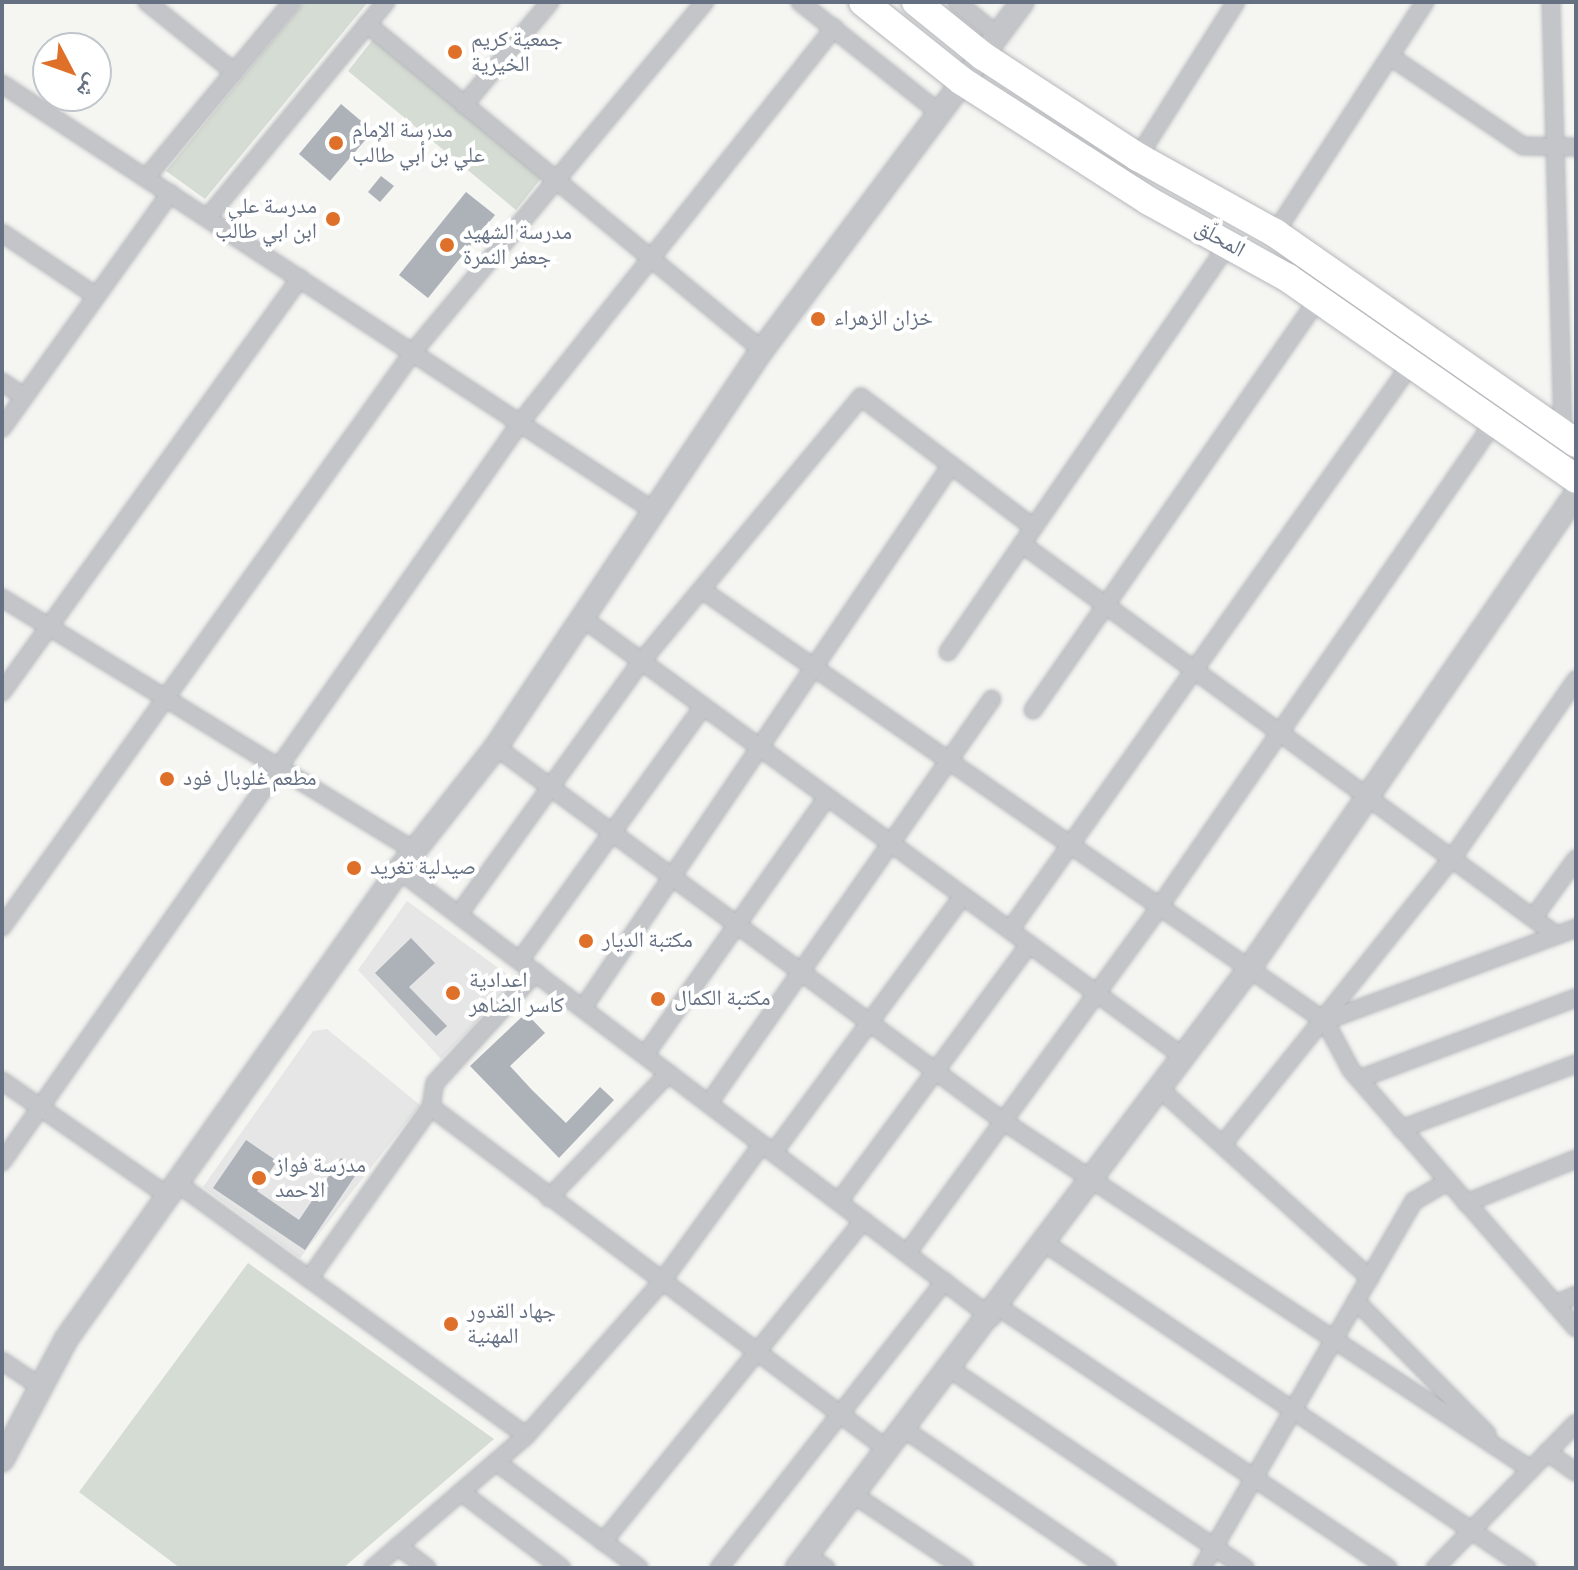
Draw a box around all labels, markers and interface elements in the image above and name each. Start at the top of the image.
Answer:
place label: جمعية كريم الخيرية [471,26,563,78]
north arrow [32,32,112,112]
marker: جمعية كريم الخيرية [446,43,464,61]
text: ش [69,67,108,106]
place label: مدرسة الإمام علي بن أبي طالب [352,117,485,168]
marker: مدرسة الإمام علي بن أبي طالب [327,134,345,152]
place label: مدرسة علي ابن ابي طالب [215,193,317,244]
marker: مدرسة علي ابن ابي طالب [324,210,342,228]
street label: المحلّق [1190,215,1250,263]
place label: مدرسة الشهيد جعفر النمرة [463,219,572,270]
marker: مدرسة الشهيد جعفر النمرة [438,236,456,254]
place label: خزان الزهراء [834,306,933,332]
marker: خزان الزهراء [809,310,827,328]
place label: مطعم غلوبال فود [183,766,317,792]
marker: مطعم غلوبال فود [158,770,176,788]
place label: صيدلية تغريد [370,855,476,881]
marker: صيدلية تغريد [345,859,363,877]
place label: مكتبة الديار [602,928,693,954]
marker: مكتبة الديار [577,932,595,950]
place label: اعدادية كاسر الضاهر [469,967,564,1018]
marker: اعدادية كاسر الضاهر [444,984,462,1002]
place label: مكتبة الكمال [674,986,771,1012]
marker: مكتبة الكمال [649,990,667,1008]
place label: مدرسة فواز الاحمد [275,1152,366,1204]
marker: مدرسة فواز الاحمد [250,1169,268,1187]
place label: جهاد القدور المهنية [467,1298,556,1350]
marker: جهاد القدور المهنية [442,1315,460,1333]

